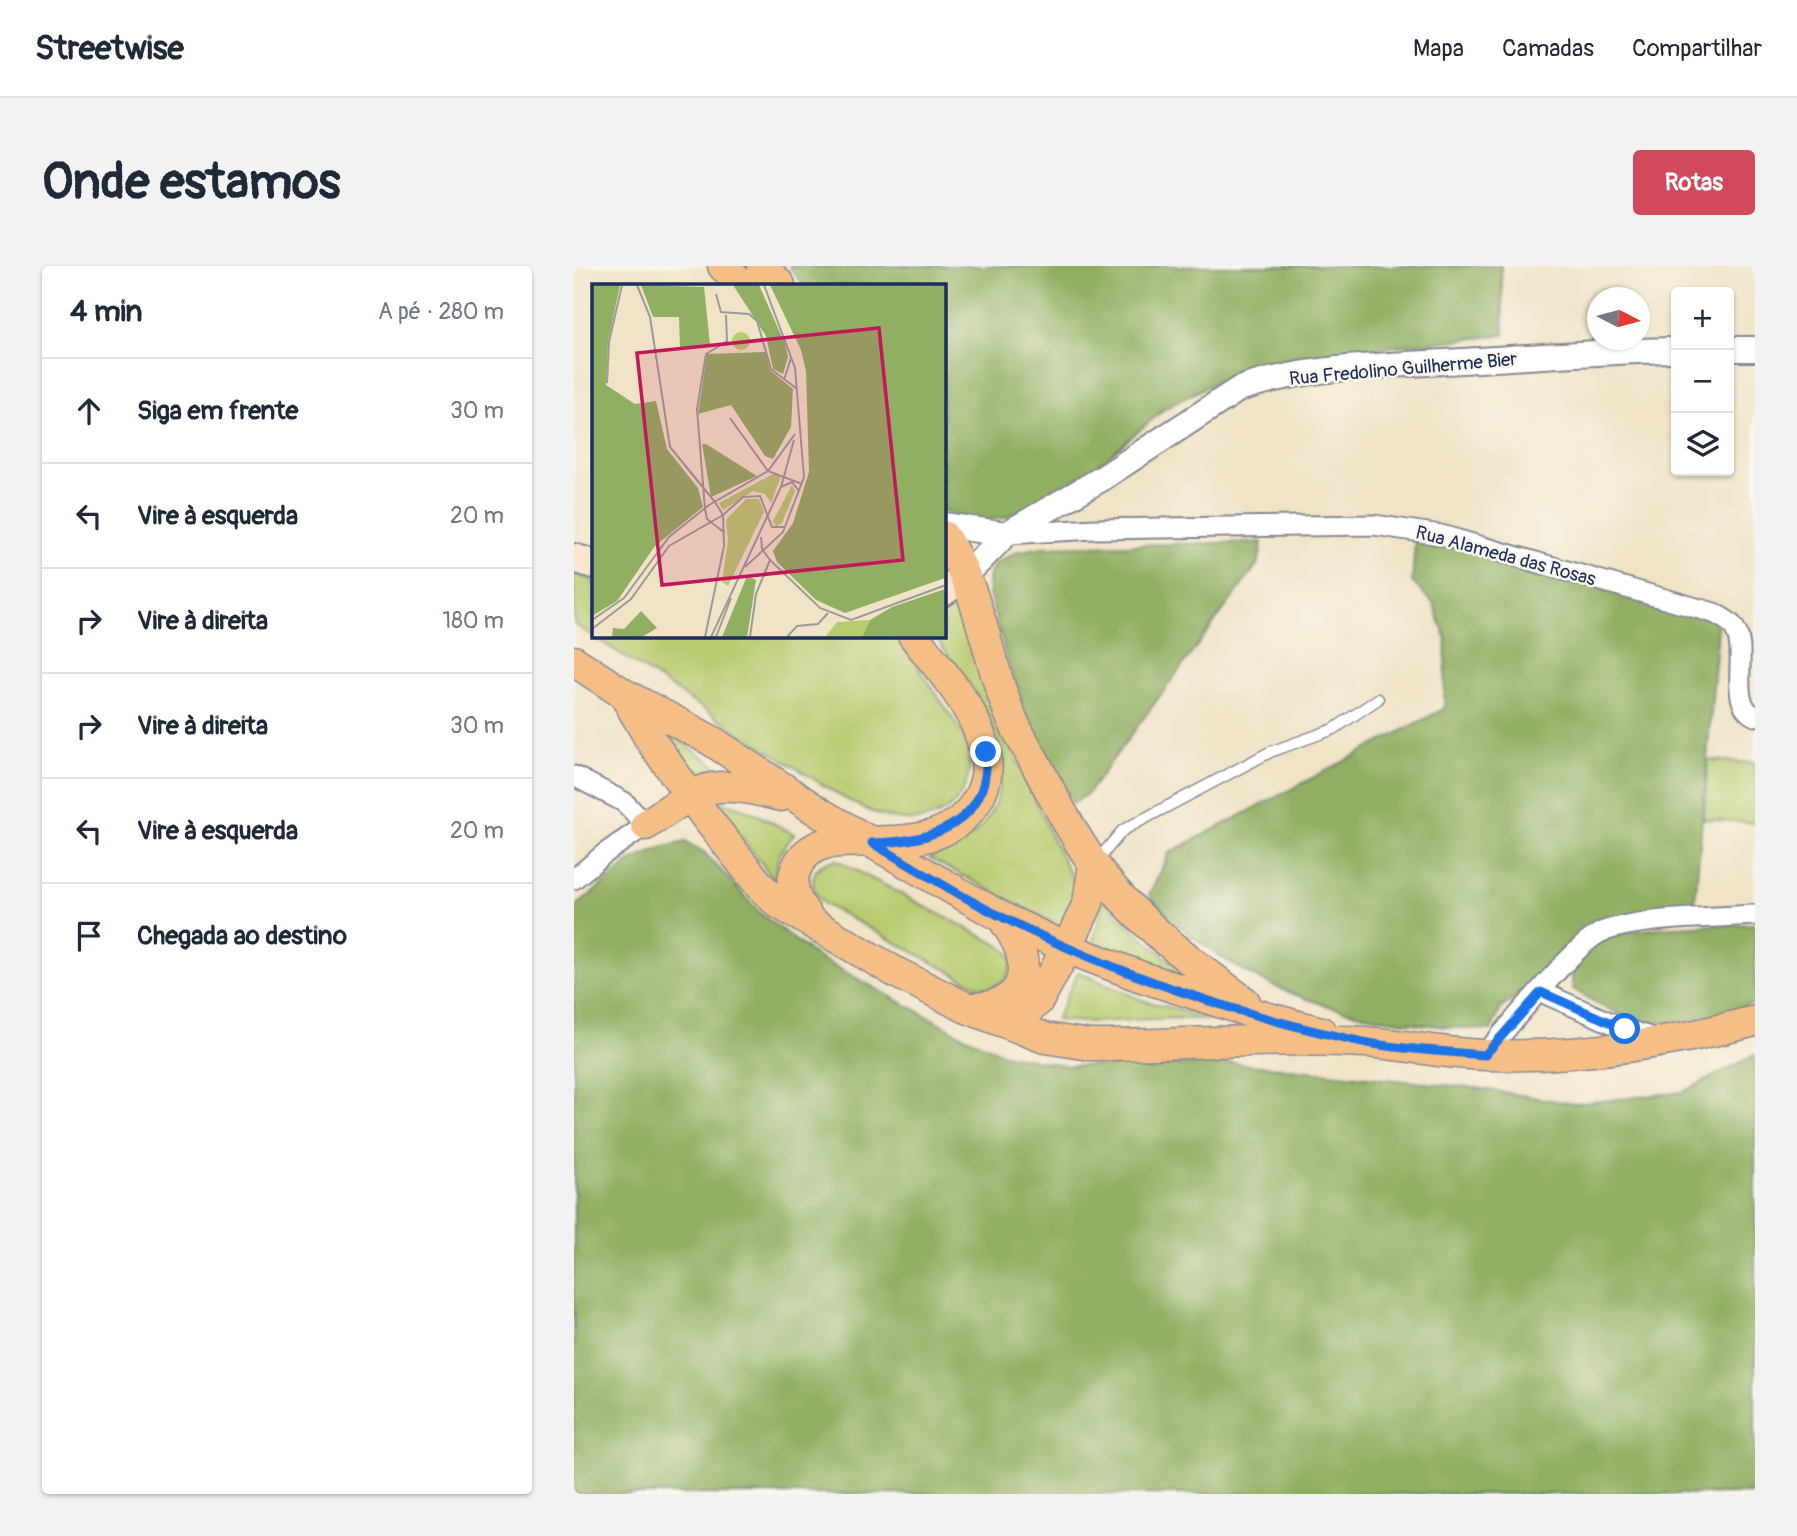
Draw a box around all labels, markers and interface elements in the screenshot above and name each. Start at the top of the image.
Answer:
text: Streetwise [35,28,184,69]
text: Mapa [1413,34,1464,63]
text: Camadas [1502,34,1594,63]
text: Compartilhar [1632,34,1762,63]
button: Rotas [1633,150,1755,215]
text: Onde estamos [42,152,340,213]
inset map [592,284,945,637]
north arrow [1587,287,1650,350]
map controls [1671,287,1734,476]
button: + [1671,287,1734,350]
text: 4 min [70,293,143,330]
text: A pé · 280 m [378,297,504,326]
street label: Rua Fredolino Guilherme Bier [1288,347,1518,391]
button: − [1671,350,1734,413]
icon: ahead [70,392,108,430]
text: Siga em frente [137,395,298,427]
text: 30 m [450,396,504,425]
button: layers [1671,413,1734,476]
icon: left [70,497,108,535]
text: Vire à esquerda [137,500,298,532]
text: 20 m [450,501,504,530]
street label: Rua Alameda das Rosas [1413,520,1599,592]
icon: right [70,602,108,640]
text: Vire à direita [137,605,268,637]
text: 180 m [442,606,504,635]
icon: right [70,707,108,745]
text: Vire à direita [137,710,268,742]
text: 30 m [450,711,504,740]
route end [970,736,1001,767]
icon: left [70,812,108,850]
text: Vire à esquerda [137,815,298,847]
text: 20 m [450,816,504,845]
icon: arrive [70,917,108,955]
text: Chegada ao destino [137,920,347,952]
route start [1609,1013,1640,1044]

